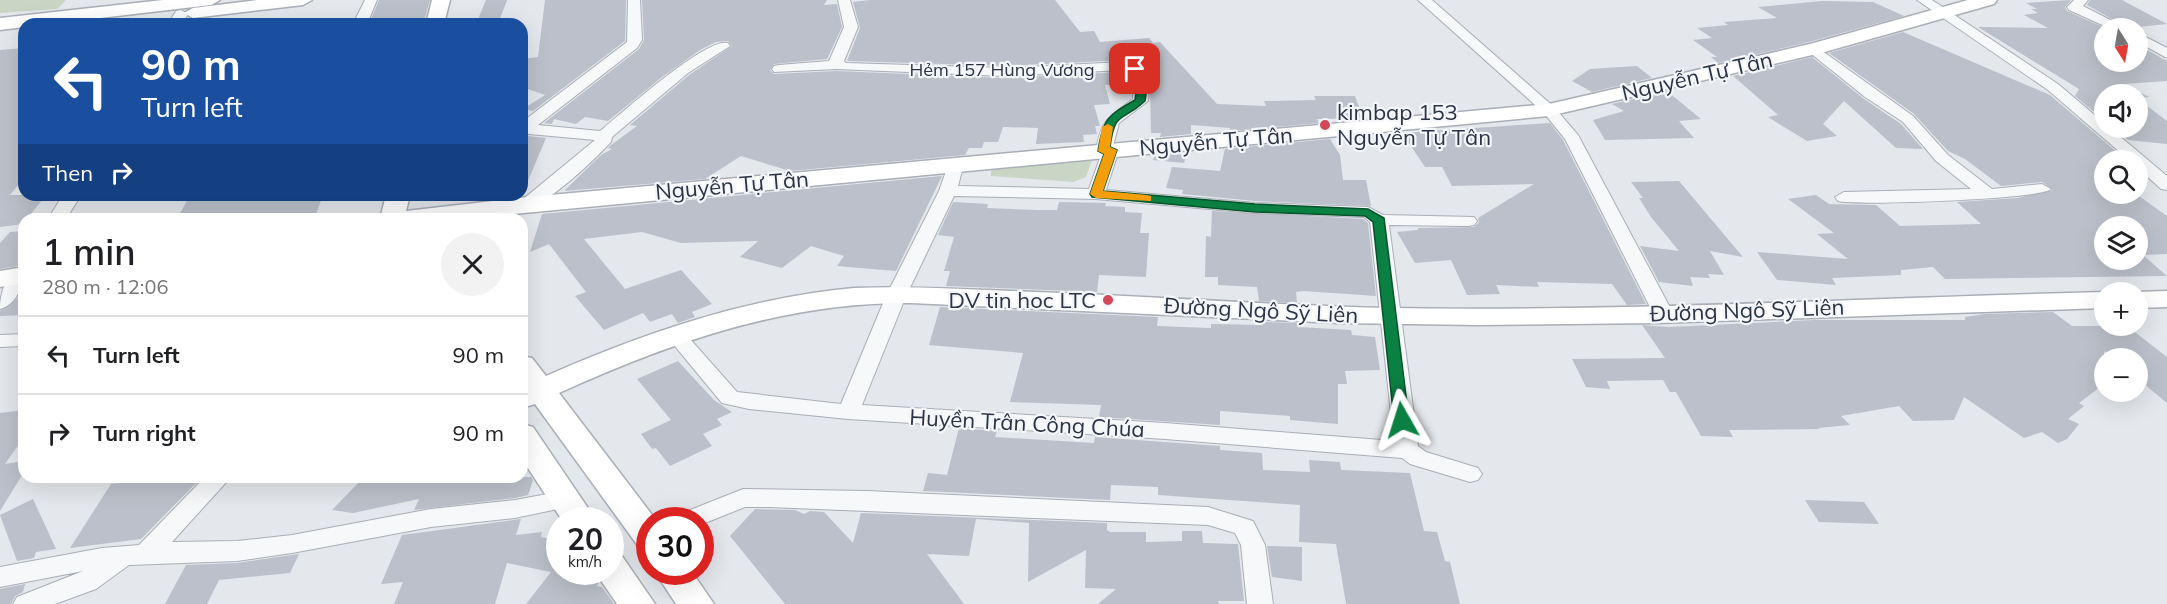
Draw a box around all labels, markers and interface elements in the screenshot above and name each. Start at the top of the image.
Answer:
north arrow [2094,18,2148,72]
map controls [2094,18,2148,402]
text: 90 m [141,38,241,91]
icon: left [42,42,120,120]
pin [1109,43,1160,94]
street label: Nguyễn Tự Tân [1619,45,1775,107]
icon: arrive [1118,52,1151,85]
street label: Hẻm 157 Hùng Vương [909,58,1095,81]
button: sound [2094,84,2148,138]
text: Turn left [141,90,243,124]
place label: kimbap 153 Nguyễn Tự Tân [1337,98,1491,151]
marker: kimbap 153 Nguyễn Tự Tân [1318,118,1332,132]
street label: Nguyễn Tự Tân [1138,120,1294,162]
button: search [2094,150,2148,204]
icon: right [105,156,138,189]
text: Then [42,159,93,187]
street label: Nguyễn Tự Tân [654,164,810,206]
button: layers [2094,216,2148,270]
text: 1 min [42,229,136,274]
button: close [441,233,504,296]
text: 280 m · 12:06 [42,274,168,299]
button: + [2094,282,2148,336]
place label: DV tin hoc LTC [949,286,1096,314]
street label: Đường Ngô Sỹ Liên [1163,291,1359,329]
marker: DV tin hoc LTC [1101,293,1115,307]
street label: Đường Ngô Sỹ Liên [1649,293,1845,327]
icon: left [42,339,75,372]
text: Turn left [93,341,180,369]
text: 90 m [453,341,504,369]
button: − [2094,348,2148,402]
position arrow [1370,388,1434,452]
street label: Huyền Trân Công Chúa [909,403,1145,443]
icon: right [42,417,75,450]
text: Turn right [93,419,196,447]
text: 90 m [453,419,504,447]
speed limit sign: 30 [636,507,714,585]
text: 20 [567,520,603,558]
text: km/h [568,552,602,571]

